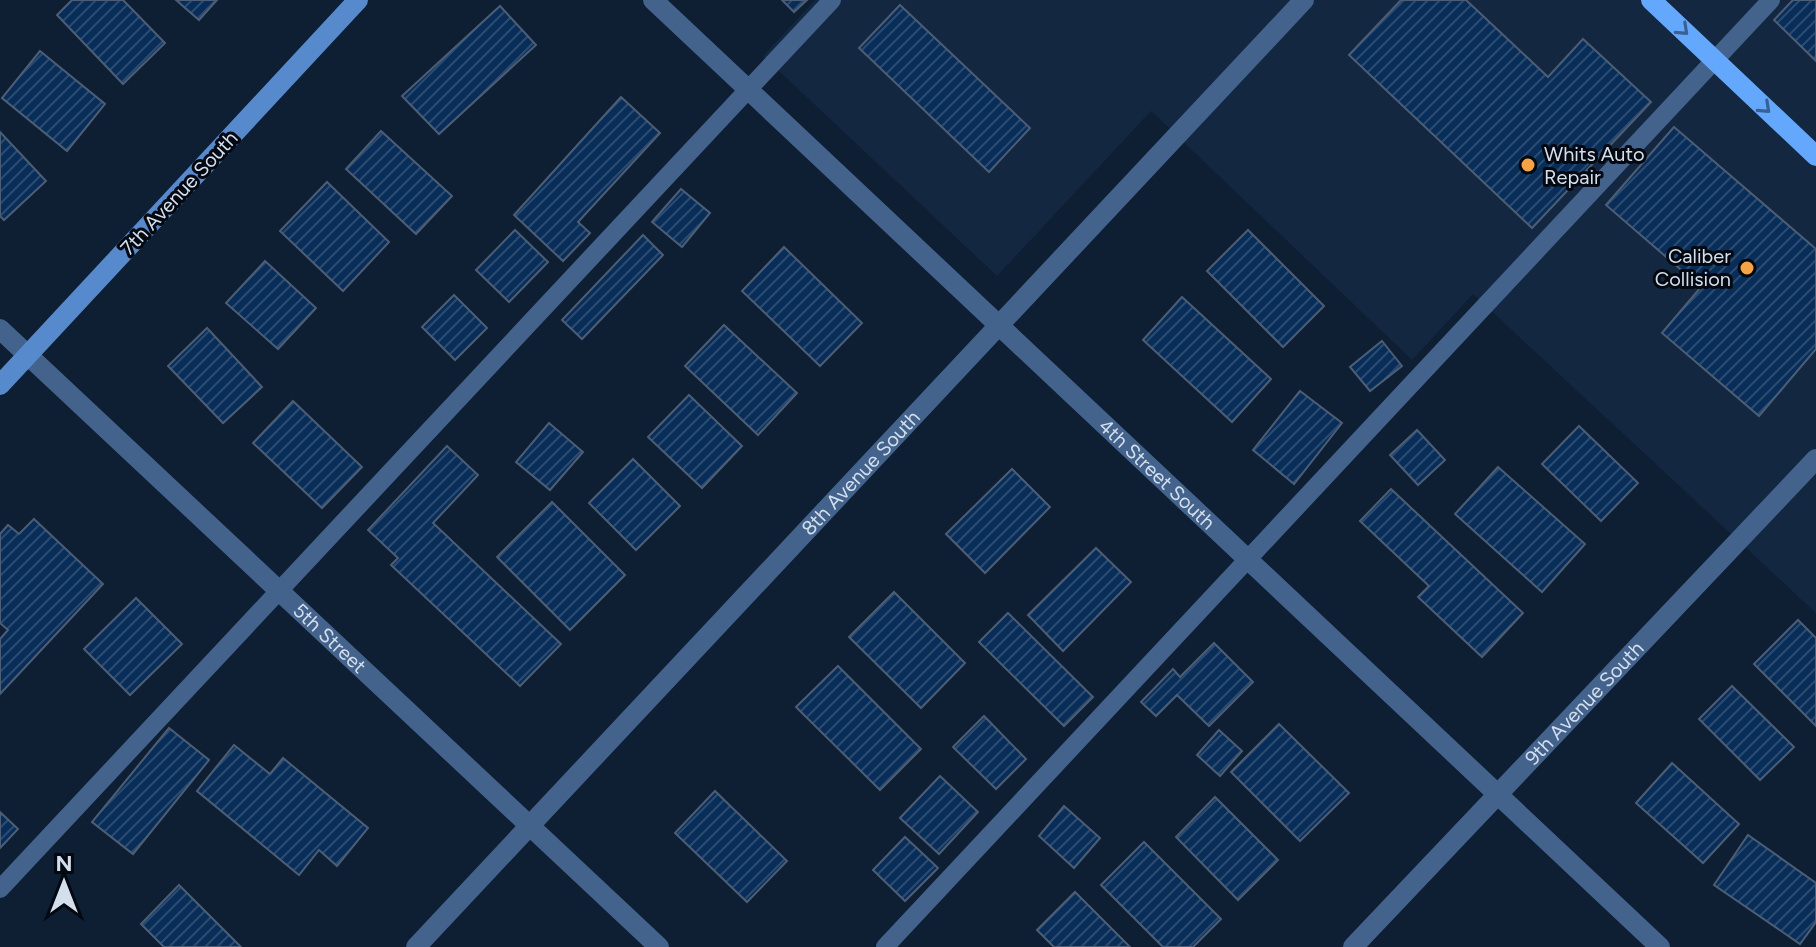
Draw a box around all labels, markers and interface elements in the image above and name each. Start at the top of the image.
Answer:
one-way arrow [1673,20,1688,34]
one-way arrow [1756,98,1770,113]
street label: 7th Avenue South [115,126,243,260]
place label: Whits Auto Repair [1544,142,1645,189]
marker: Whits Auto Repair [1519,156,1537,174]
place label: Caliber Collision [1655,244,1731,291]
marker: Caliber Collision [1738,259,1756,277]
street label: 8th Avenue South [796,405,925,540]
street label: 4th Street South [1094,414,1220,534]
street label: 5th Street [288,598,371,678]
street label: 9th Avenue South [1520,636,1649,770]
north arrow [24,843,104,923]
text: N [55,850,73,877]

